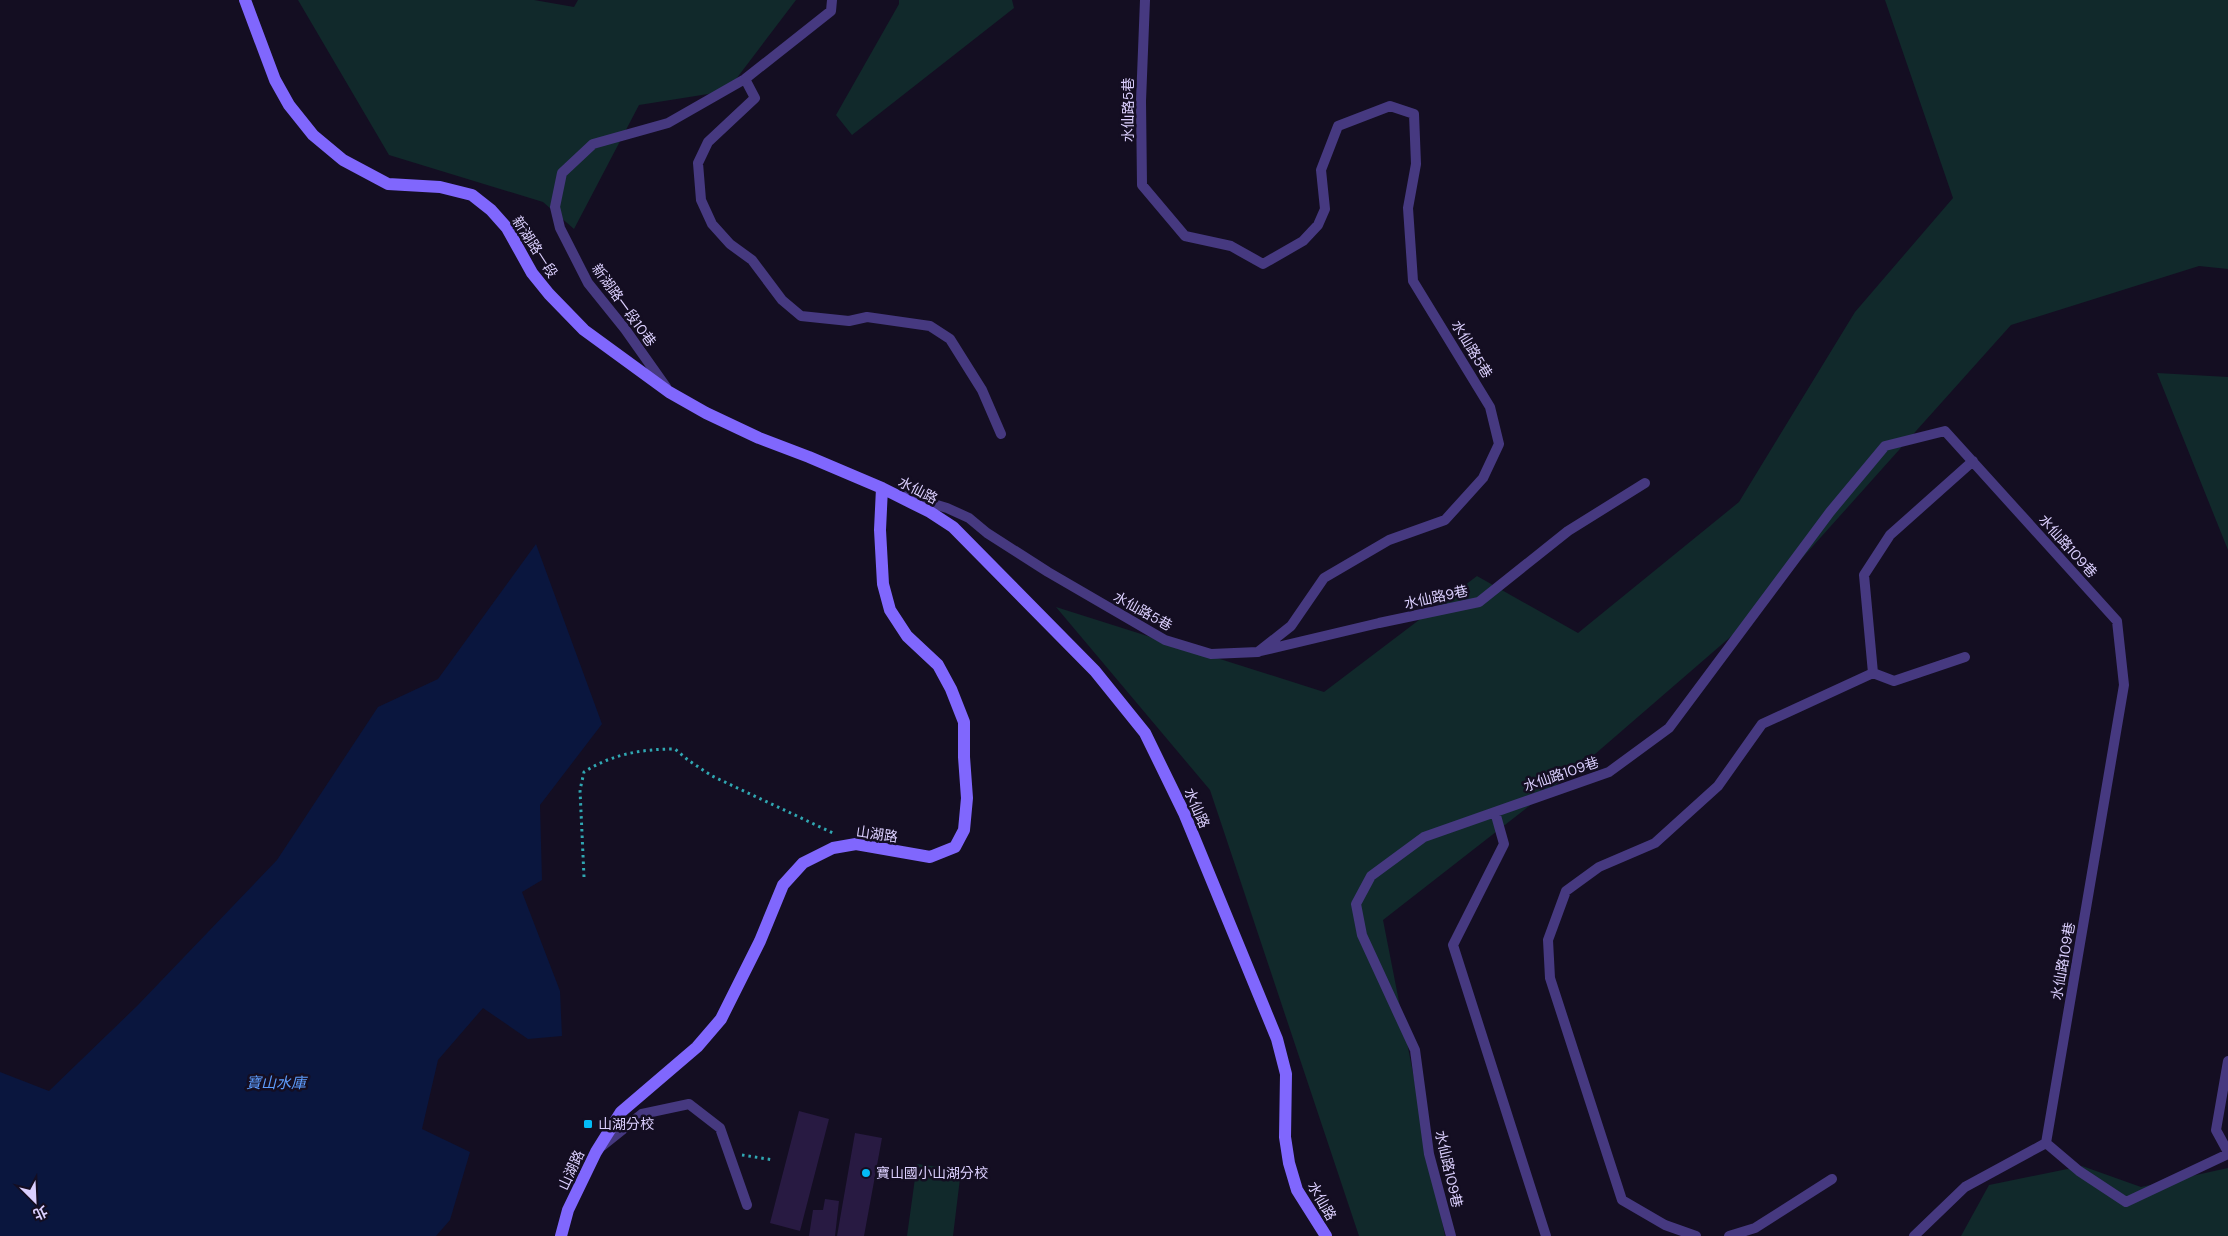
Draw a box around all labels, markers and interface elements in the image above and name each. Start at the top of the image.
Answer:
street label: 水仙路5巷 [1119,78,1137,142]
street label: 新湖路一段 [508,213,562,281]
street label: 新湖路一段10巷 [588,260,660,350]
street label: 水仙路5巷 [1448,317,1496,381]
street label: 水仙路 [895,472,941,508]
street label: 水仙路109巷 [2035,511,2101,581]
street label: 水仙路9巷 [1402,581,1470,613]
street label: 水仙路5巷 [1110,587,1176,635]
street label: 水仙路109巷 [1521,753,1601,795]
street label: 水仙路 [1180,785,1214,831]
street label: 山湖路 [855,822,899,846]
street label: 水仙路109巷 [2047,921,2079,1001]
water label: 寶山水庫 [246,1073,309,1093]
place label: 山湖分校 [598,1115,654,1133]
marker: 山湖分校 [582,1118,594,1130]
street label: 水仙路109巷 [1431,1129,1467,1209]
street label: 山湖路 [554,1147,588,1193]
place label: 寶山國小山湖分校 [876,1164,988,1182]
marker: 寶山國小山湖分校 [860,1167,872,1179]
north arrow [10,1176,60,1226]
street label: 水仙路 [1304,1178,1340,1224]
text: 北 [30,1202,50,1224]

